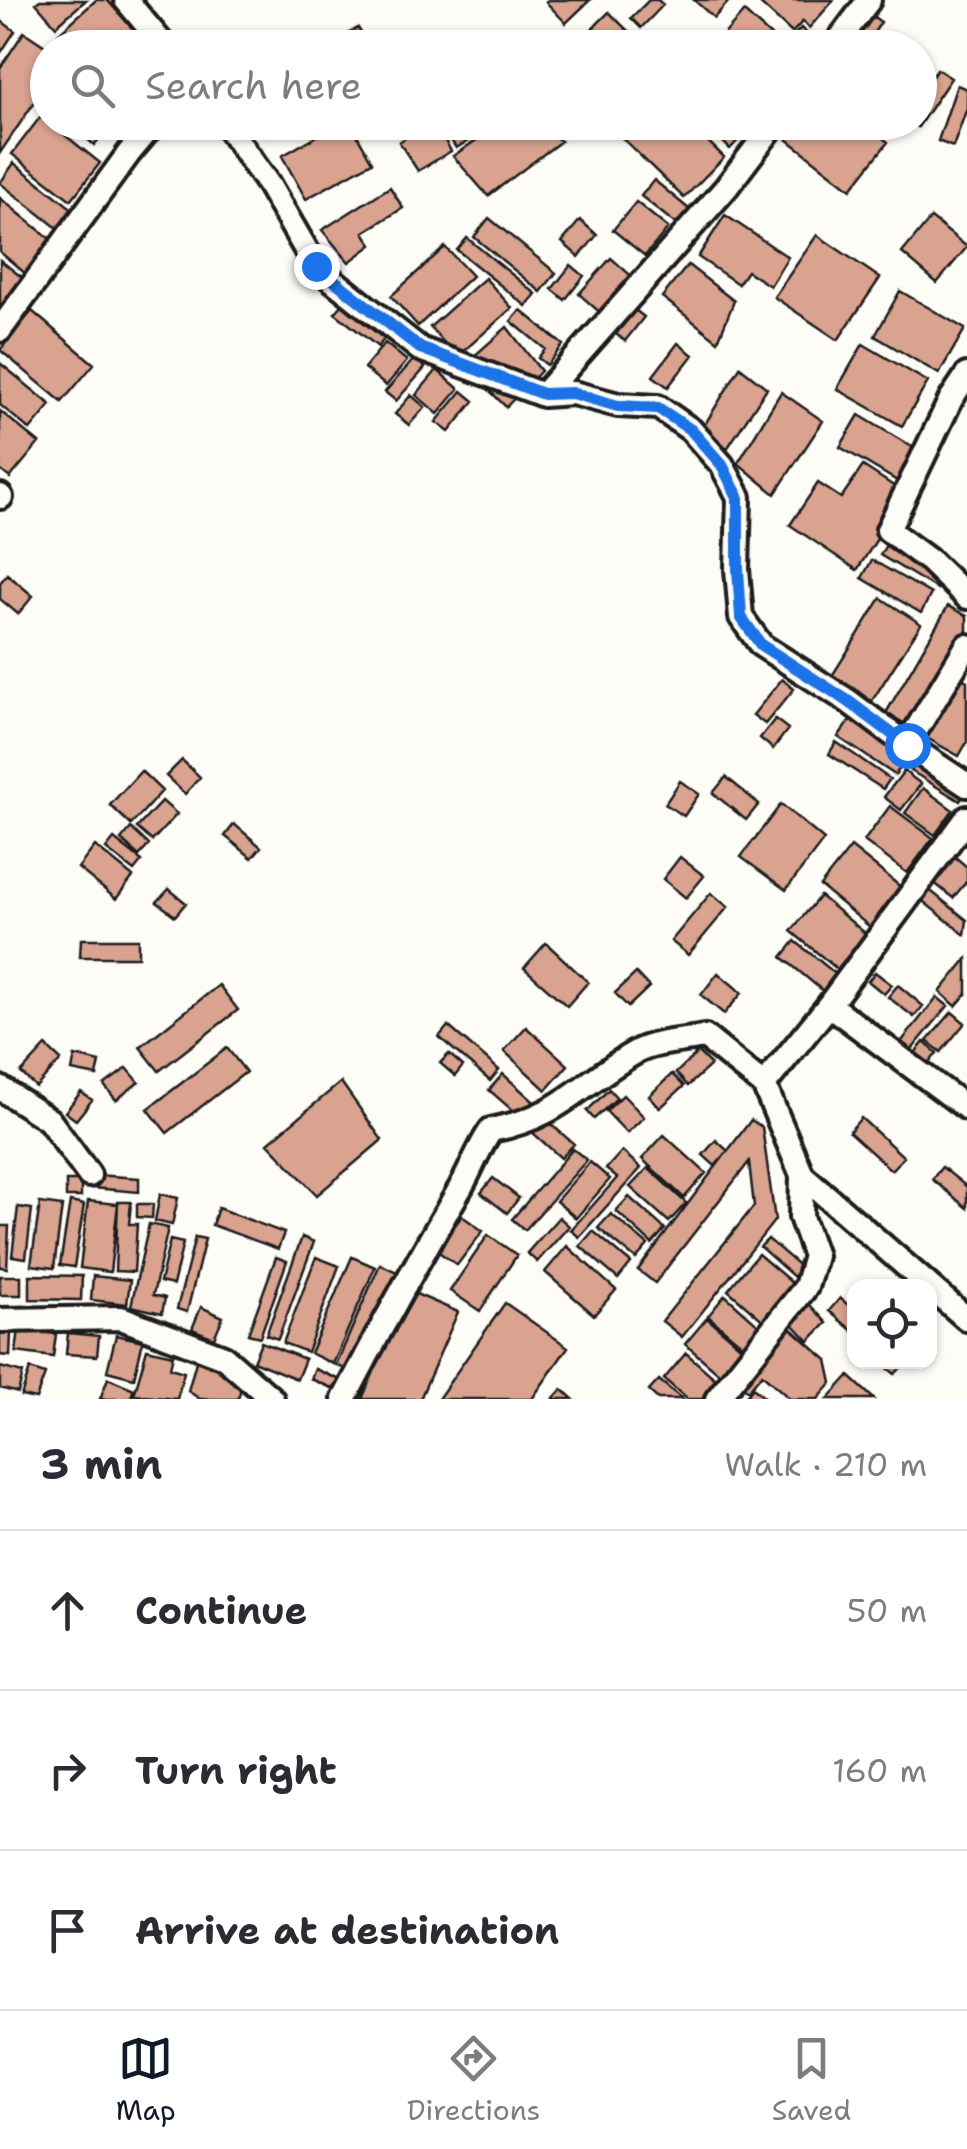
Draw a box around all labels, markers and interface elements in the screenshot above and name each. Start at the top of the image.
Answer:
search box [30,30,937,140]
icon: search [65,58,120,113]
text: Search here [145,60,362,111]
route end [294,244,340,290]
route start [885,723,931,769]
map controls [847,1279,937,1369]
button: locate [847,1279,937,1369]
text: 3 min [40,1436,162,1492]
text: Walk · 210 m [725,1443,927,1486]
icon: ahead [40,1583,95,1638]
text: Continue [135,1585,307,1636]
text: 50 m [847,1589,927,1632]
icon: right [40,1743,95,1798]
text: Turn right [135,1745,337,1796]
text: 160 m [832,1749,927,1792]
icon: arrive [40,1903,95,1958]
text: Arrive at destination [135,1905,559,1956]
tab: Map [116,2031,176,2129]
tab: Directions [407,2031,540,2129]
tab: Saved [772,2031,851,2129]

